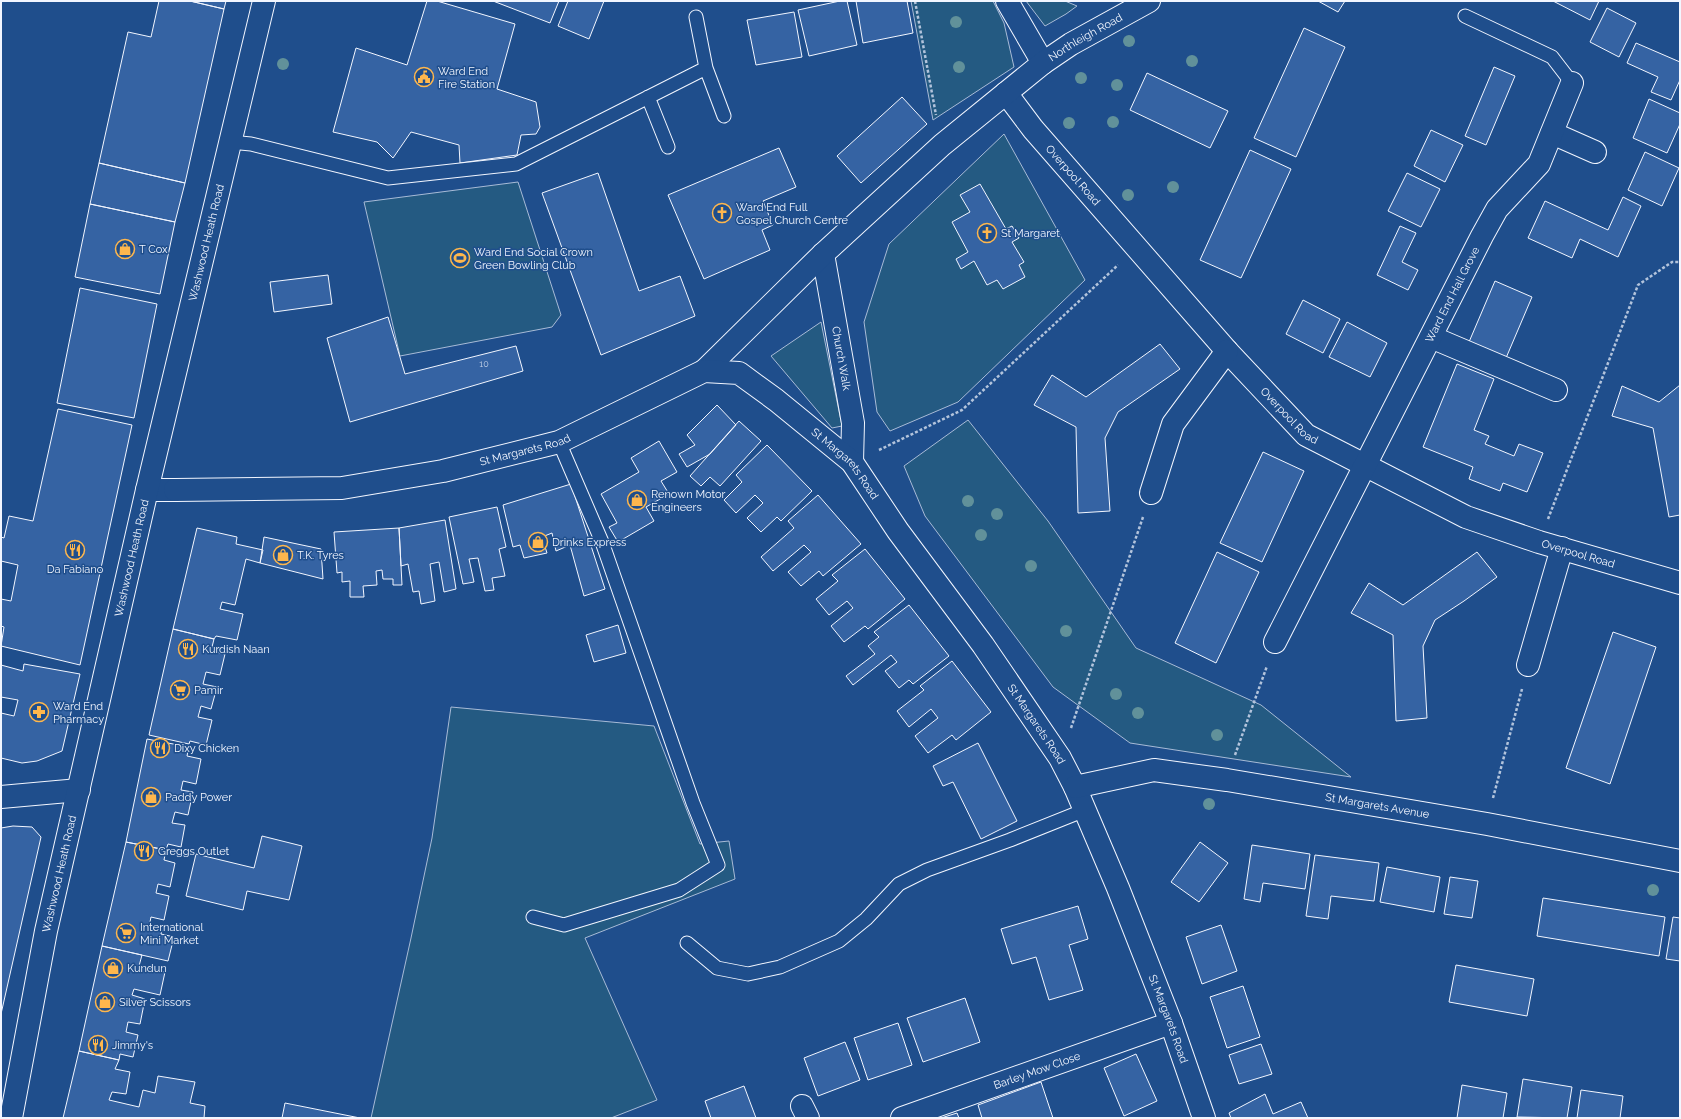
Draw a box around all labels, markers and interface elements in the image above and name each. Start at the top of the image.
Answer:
street label: Northleigh Road [1046,11,1125,64]
place label: Ward End Fire Station [438,65,495,91]
public building icon: Ward End Fire Station [413,66,435,88]
street label: Overpool Road [1043,142,1103,208]
street label: Washwood Heath Road [186,183,227,303]
place label: Ward End Full Gospel Church Centre [736,201,849,227]
church icon: Ward End Full Gospel Church Centre [711,202,733,224]
church icon: St Margaret [976,222,998,244]
place label: St Margaret [1001,227,1060,240]
shop icon: T Cox [114,238,136,260]
place label: T Cox [139,243,168,256]
street label: Ward End Hall Grove [1423,244,1483,345]
place label: Ward End Social Crown Green Bowling Club [474,246,593,272]
sports icon: Ward End Social Crown Green Bowling Club [449,247,471,269]
street label: Church Walk [829,325,853,392]
house number: 10 [479,359,489,369]
street label: Overpool Road [1258,385,1320,447]
street label: St Margarets Road [809,426,881,502]
street label: St Margarets Road [478,431,573,469]
place label: Renown Motor Engineers [651,488,726,514]
shop icon: Renown Motor Engineers [626,489,648,511]
street label: Washwood Heath Road [112,498,152,618]
shop icon: Drinks Express [527,531,549,553]
place label: Drinks Express [552,536,626,549]
street label: Overpool Road [1540,537,1617,571]
restaurant icon: Da Fabiano [64,539,86,561]
shop icon: T.K. Tyres [272,544,294,566]
place label: T.K. Tyres [297,549,344,562]
place label: Da Fabiano [47,563,104,576]
restaurant icon: Kurdish Naan [177,638,199,660]
place label: Kurdish Naan [202,643,270,656]
supermarket icon: Pamir [169,679,191,701]
street label: St Margarets Road [1005,682,1068,766]
place label: Pamir [194,684,223,697]
place label: Ward End Pharmacy [53,700,104,726]
pharmacy icon: Ward End Pharmacy [28,701,50,723]
restaurant icon: Dixy Chicken [149,737,171,759]
place label: Dixy Chicken [174,742,239,755]
shop icon: Paddy Power [140,786,162,808]
place label: Paddy Power [165,791,232,804]
street label: St Margarets Avenue [1324,791,1431,821]
street label: Washwood Heath Road [40,814,79,934]
restaurant icon: Greggs Outlet [133,840,155,862]
place label: Greggs Outlet [158,845,230,858]
place label: International Mini Market [140,921,203,947]
supermarket icon: International Mini Market [115,922,137,944]
shop icon: Kundun [102,957,124,979]
place label: Kundun [127,962,167,975]
street label: St Margarets Road [1146,973,1191,1065]
shop icon: Silver Scissors [94,991,116,1013]
place label: Silver Scissors [119,996,191,1009]
restaurant icon: Jimmy's [87,1034,109,1056]
place label: Jimmy's [112,1039,153,1052]
street label: Barley Mow Close [992,1049,1083,1092]

